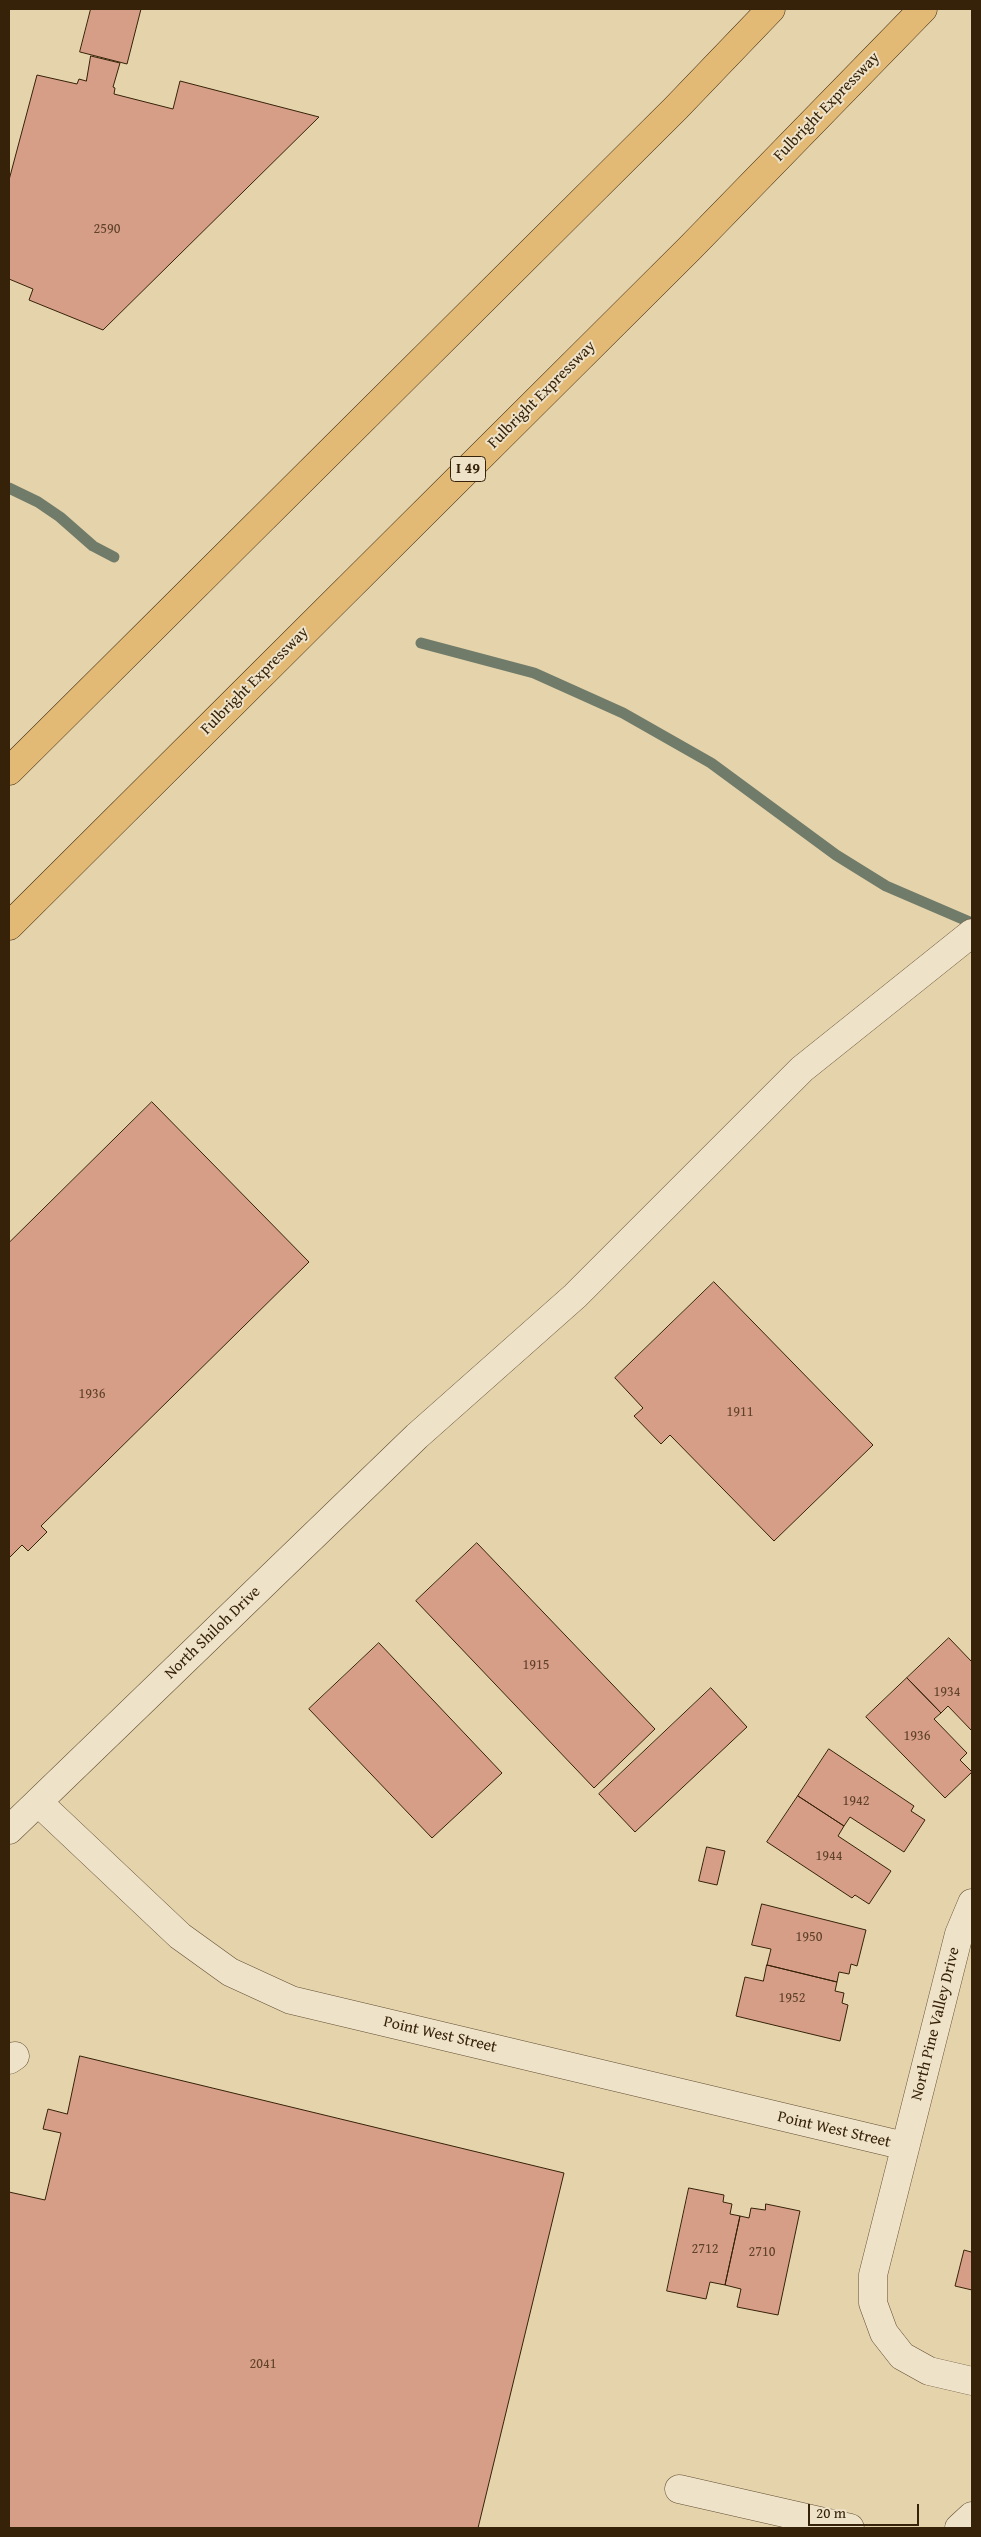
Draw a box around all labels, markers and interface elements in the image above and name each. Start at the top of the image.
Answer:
street label: Fulbright Expressway [770,48,884,166]
house number: 2590 [94,221,120,237]
street label: Fulbright Expressway [484,337,600,453]
road number: I 49 [450,456,486,482]
street label: Fulbright Expressway [197,623,313,739]
house number: 1936 [79,1386,105,1402]
house number: 1911 [727,1404,753,1420]
street label: North Shiloh Drive [161,1582,265,1684]
house number: 1915 [523,1657,549,1673]
house number: 1934 [934,1684,960,1700]
house number: 1936 [904,1728,930,1744]
house number: 1942 [843,1793,869,1809]
house number: 1944 [816,1848,842,1864]
house number: 1950 [796,1929,822,1945]
street label: North Pine Valley Drive [908,1945,964,2103]
house number: 1952 [779,1990,805,2006]
street label: Point West Street [381,2013,499,2057]
street label: Point West Street [775,2108,893,2152]
house number: 2712 [692,2241,718,2257]
house number: 2710 [749,2244,775,2260]
house number: 2041 [250,2356,276,2372]
scale bar [811,2494,922,2526]
text: 20 m [816,2502,846,2523]

